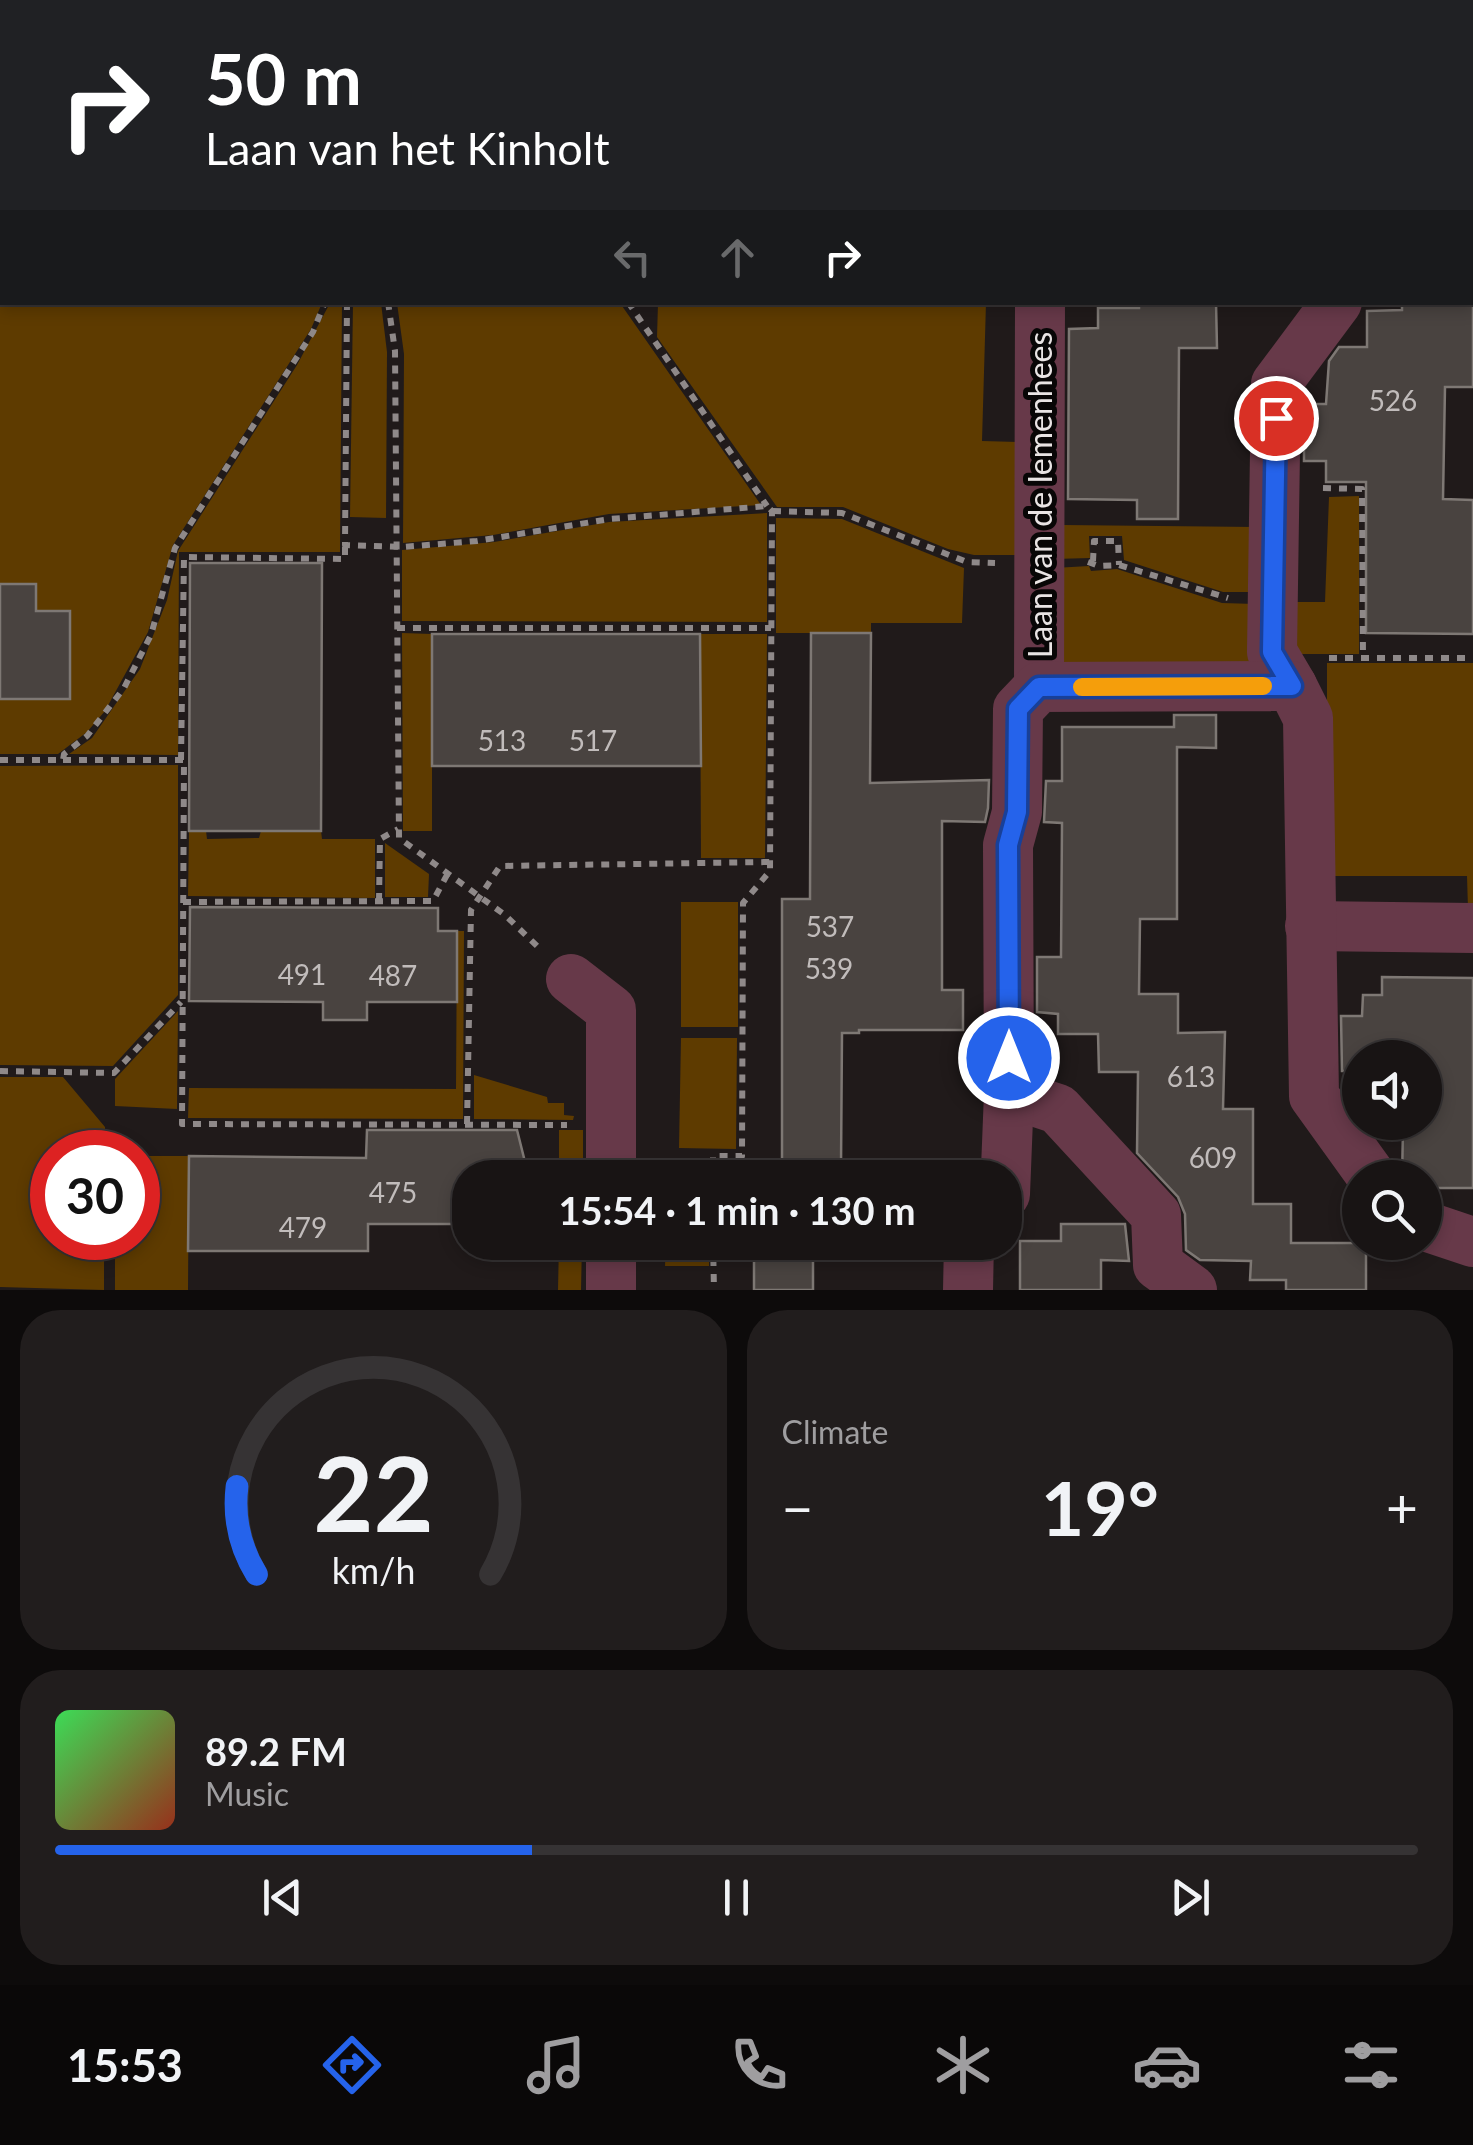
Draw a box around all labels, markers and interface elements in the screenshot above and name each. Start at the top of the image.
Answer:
text: 50 m [205,36,362,120]
icon: right [40,40,170,170]
text: Laan van het Kinholt [205,121,610,175]
icon: left [605,230,660,285]
icon: ahead [710,230,765,285]
icon: right [815,230,870,285]
street label: Laan van de Iemenhees [1020,332,1059,658]
pin [1234,376,1319,461]
house number: 526 [1369,383,1417,417]
icon: arrive [1249,391,1304,446]
house number: 513 [478,723,526,757]
house number: 517 [569,723,617,757]
house number: 537 [806,909,854,943]
house number: 539 [805,951,853,985]
house number: 491 [278,957,326,991]
house number: 487 [369,958,417,992]
position arrow [957,1006,1061,1110]
map controls [1342,1040,1442,1260]
button: sound [1342,1040,1442,1140]
house number: 613 [1167,1059,1215,1093]
speed limit sign: 30 [30,1130,160,1260]
house number: 609 [1189,1140,1237,1174]
button: search [1342,1160,1442,1260]
house number: 475 [369,1175,417,1209]
text: 15:54 · 1 min · 130 m [558,1187,916,1233]
house number: 479 [279,1210,327,1244]
text: Climate [782,1412,888,1451]
text: 22 [313,1429,434,1554]
text: 19° [1041,1462,1159,1552]
text: − [782,1474,813,1540]
text: + [1386,1474,1418,1540]
text: km/h [331,1549,415,1592]
text: 89.2 FM [205,1728,347,1774]
text: Music [205,1774,289,1813]
icon: previous [255,1870,310,1925]
icon: pause [709,1870,764,1925]
icon: next [1163,1870,1218,1925]
icon: directions [317,2030,387,2100]
icon: music [521,2030,591,2100]
icon: phone [724,2030,794,2100]
icon: climate [928,2030,998,2100]
icon: car [1132,2030,1202,2100]
icon: filters [1336,2030,1406,2100]
text: 15:53 [67,2038,183,2092]

